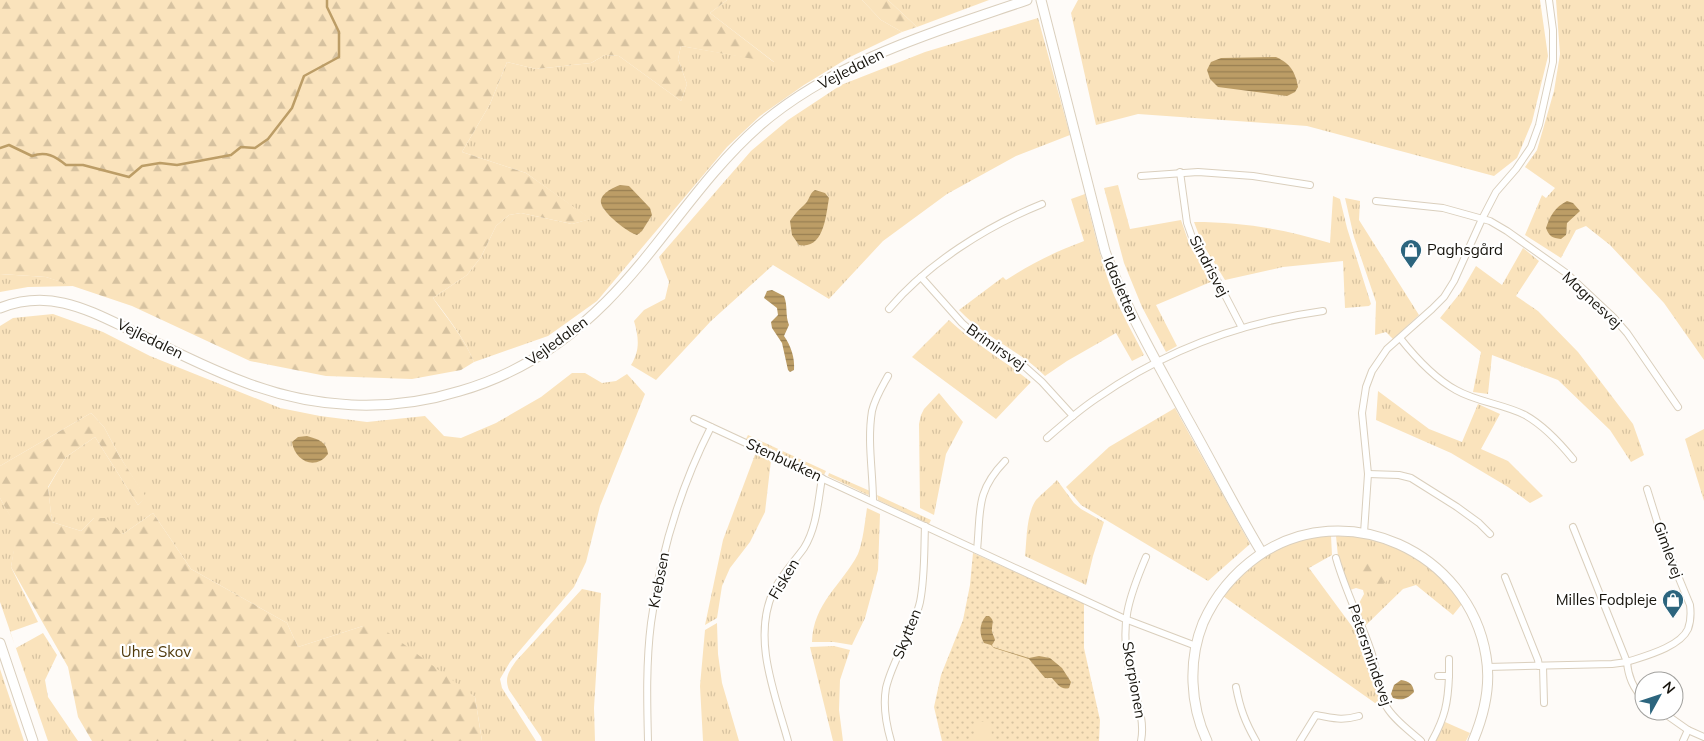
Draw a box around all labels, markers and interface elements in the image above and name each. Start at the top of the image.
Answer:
street label: Vejledalen [815,44,887,93]
street label: Sindrisvej [1185,232,1233,300]
shop icon: Paghsgård [1399,238,1423,269]
place label: Paghsgård [1427,240,1503,259]
street label: Idasletten [1099,254,1144,324]
street label: Magnesvej [1559,267,1626,332]
street label: Vejledalen [522,312,591,369]
street label: Vejledalen [114,314,187,363]
street label: Brimirsvej [963,319,1030,374]
street label: Stenbukken [743,434,825,485]
street label: Gimlevej [1649,519,1687,581]
street label: Krebsen [644,550,673,609]
street label: Fisken [764,555,803,602]
shop icon: Milles Fodpleje [1661,588,1685,619]
place label: Milles Fodpleje [1556,590,1657,609]
street label: Petersmindevej [1344,602,1397,708]
street label: Skytten [888,606,925,662]
street label: Skorpionen [1118,640,1151,720]
park label: Uhre Skov [121,642,191,661]
north arrow [1634,671,1684,721]
text: N [1659,678,1679,697]

